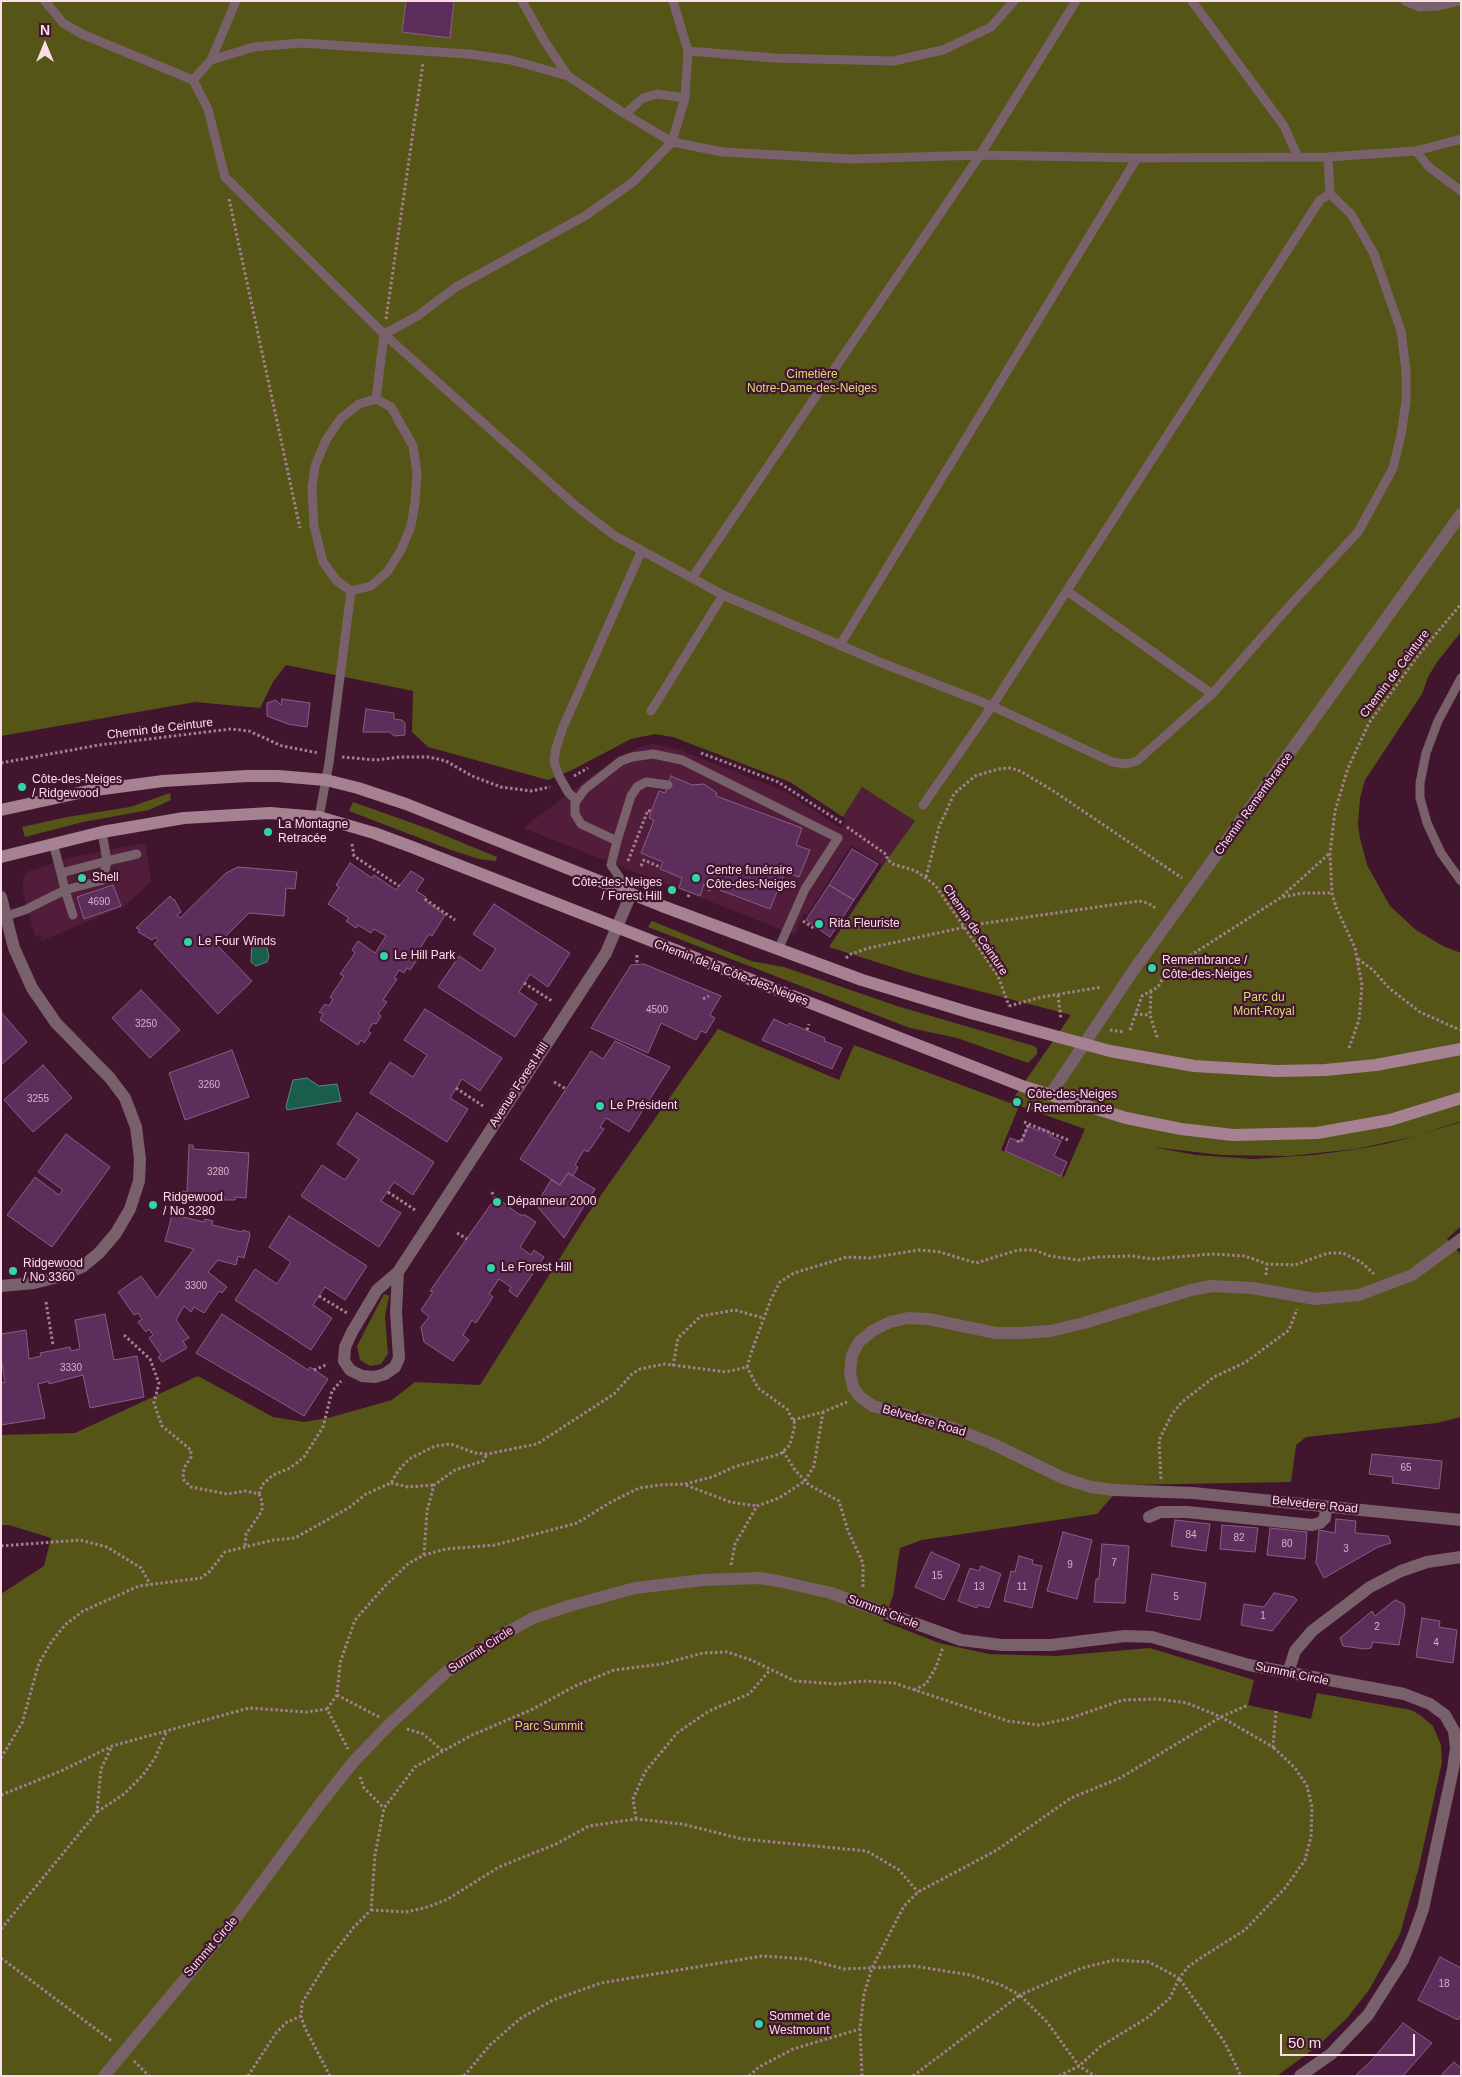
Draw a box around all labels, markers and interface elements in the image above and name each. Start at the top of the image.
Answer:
north arrow [20,20,70,70]
text: N [40,22,50,38]
park label: Cimetière Notre-Dame-des-Neiges [747,368,877,396]
street label: Chemin de Ceinture [1357,627,1433,721]
street label: Chemin de Ceinture [106,715,214,743]
street label: Chemin Remembrance [1212,750,1296,858]
place label: Côte-des-Neiges / Ridgewood [32,773,122,801]
marker: Côte-des-Neiges / Ridgewood [16,781,28,793]
place label: La Montagne Retracée [278,818,348,846]
marker: La Montagne Retracée [262,826,274,838]
place label: Centre funéraire Côte-des-Neiges [706,864,796,892]
place label: Shell [92,871,119,885]
marker: Shell [76,872,88,884]
marker: Centre funéraire Côte-des-Neiges [690,872,702,884]
place label: Côte-des-Neiges / Forest Hill [572,876,662,904]
street label: Chemin de Ceinture [939,882,1011,978]
marker: Côte-des-Neiges / Forest Hill [666,884,678,896]
house number: 4690 [88,896,110,908]
place label: Rita Fleuriste [829,917,900,931]
marker: Rita Fleuriste [813,918,825,930]
place label: Le Four Winds [198,935,276,949]
marker: Le Four Winds [182,936,194,948]
street label: Chemin de la Côte-des-Neiges [652,937,810,1009]
place label: Le Hill Park [394,949,455,963]
marker: Le Hill Park [378,950,390,962]
place label: Remembrance / Côte-des-Neiges [1162,954,1252,982]
marker: Remembrance / Côte-des-Neiges [1146,962,1158,974]
park label: Parc du Mont-Royal [1233,991,1295,1019]
house number: 4500 [646,1004,668,1016]
house number: 3250 [135,1018,157,1030]
street label: Avenue Forest Hill [486,1040,552,1130]
house number: 3260 [198,1079,220,1091]
place label: Côte-des-Neiges / Remembrance [1027,1088,1117,1116]
house number: 3255 [27,1093,49,1105]
marker: Côte-des-Neiges / Remembrance [1011,1096,1023,1108]
place label: Le Président [610,1099,677,1113]
marker: Le Président [594,1100,606,1112]
house number: 3280 [207,1166,229,1178]
place label: Ridgewood / No 3280 [163,1191,223,1219]
place label: Dépanneur 2000 [507,1195,596,1209]
marker: Dépanneur 2000 [491,1196,503,1208]
marker: Ridgewood / No 3280 [147,1199,159,1211]
place label: Ridgewood / No 3360 [23,1257,83,1285]
place label: Le Forest Hill [501,1261,572,1275]
marker: Le Forest Hill [485,1262,497,1274]
marker: Ridgewood / No 3360 [7,1265,19,1277]
house number: 3300 [185,1280,207,1292]
house number: 3330 [60,1362,82,1374]
street label: Belvedere Road [881,1402,967,1440]
house number: 65 [1400,1462,1412,1474]
street label: Belvedere Road [1271,1493,1359,1517]
house number: 84 [1185,1529,1197,1541]
house number: 82 [1233,1532,1245,1544]
house number: 80 [1281,1538,1293,1550]
house number: 3 [1343,1543,1349,1555]
house number: 7 [1111,1557,1117,1569]
house number: 9 [1067,1559,1073,1571]
house number: 15 [931,1570,943,1582]
house number: 13 [973,1581,985,1593]
house number: 11 [1017,1581,1027,1593]
house number: 5 [1173,1591,1179,1603]
street label: Summit Circle [846,1592,920,1632]
house number: 1 [1260,1610,1266,1622]
house number: 2 [1374,1621,1380,1633]
street label: Summit Circle [446,1624,516,1676]
house number: 4 [1433,1637,1439,1649]
street label: Summit Circle [1254,1659,1330,1689]
park label: Parc Summit [515,1720,583,1734]
street label: Summit Circle [181,1914,241,1980]
house number: 18 [1438,1978,1450,1990]
place label: Sommet de Westmount [769,2010,830,2038]
marker: Sommet de Westmount [753,2018,765,2030]
scale bar [1282,2024,1417,2056]
text: 50 m [1288,2034,1321,2051]

